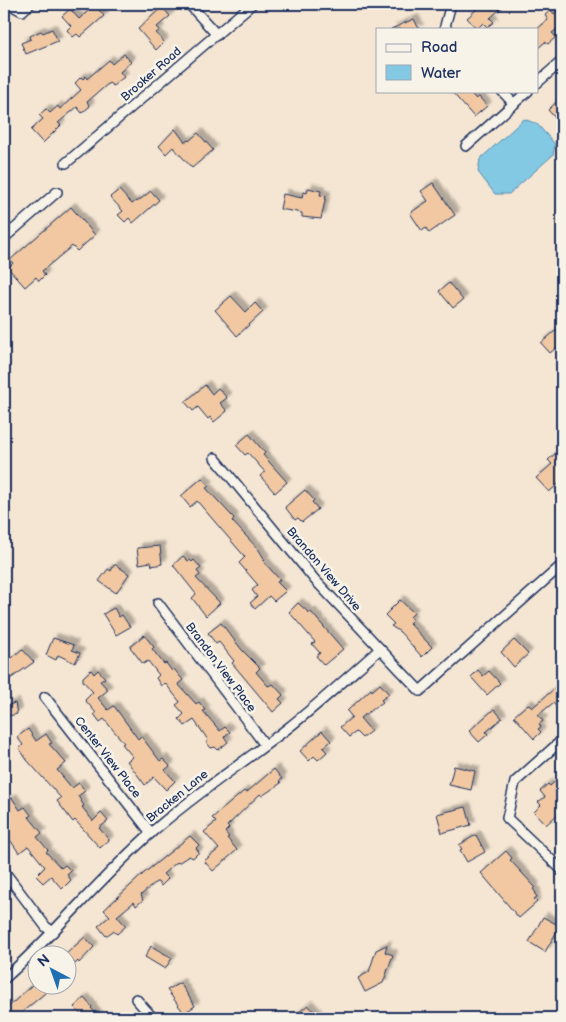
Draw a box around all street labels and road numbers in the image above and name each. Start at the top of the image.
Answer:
street label: Brooker Road [118,44,185,105]
street label: Brandon View Drive [283,524,364,614]
street label: Brandon View Place [182,620,259,715]
street label: Center View Place [71,714,144,801]
street label: Bracken Lane [143,767,211,826]

